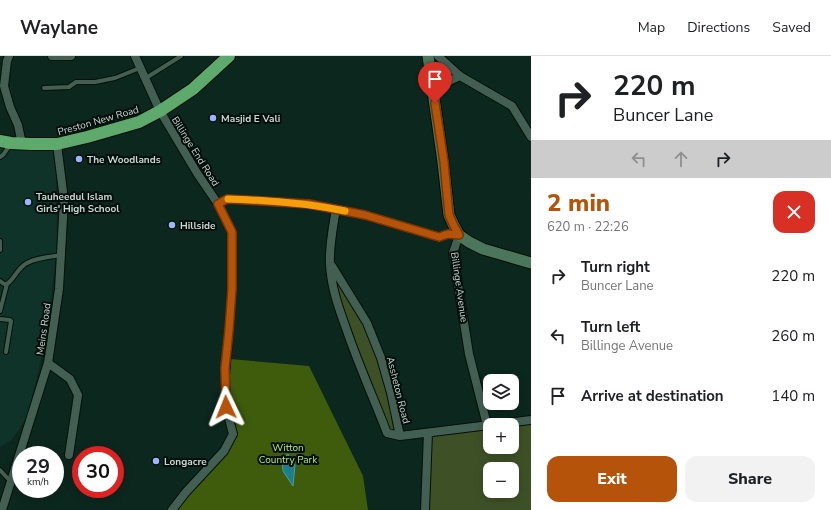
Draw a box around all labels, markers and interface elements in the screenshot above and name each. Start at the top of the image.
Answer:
text: Waylane [20,15,98,41]
text: Map [638,18,665,37]
text: Directions [687,18,750,37]
text: Saved [772,18,811,37]
pin [418,62,452,103]
text: 220 m [613,67,696,105]
icon: arrive [424,68,446,90]
icon: right [547,72,599,124]
street label: Preston New Road [56,103,141,139]
text: Buncer Lane [613,103,713,127]
place label: Masjid E Vali [221,112,280,126]
marker: Masjid E Vali [208,113,218,123]
street label: Billinge End Road [168,114,222,189]
icon: left [628,148,650,170]
icon: ahead [670,148,692,170]
icon: right [712,148,734,170]
place label: The Woodlands [87,153,161,167]
marker: The Woodlands [74,154,84,164]
text: 2 min [547,187,610,219]
place label: Tauheedul Islam Girls' High School [36,190,120,216]
button: close [773,191,815,233]
marker: Tauheedul Islam Girls' High School [23,197,33,207]
text: 620 m · 22:26 [547,218,629,236]
place label: Hillside [180,219,216,233]
marker: Hillside [167,220,177,230]
street label: Billinge Avenue [447,251,471,323]
text: Turn right [581,257,650,277]
icon: right [547,265,569,287]
text: 220 m [771,266,815,286]
text: Buncer Lane [581,277,654,295]
street label: Meins Road [33,302,55,356]
text: Turn left [581,317,640,337]
icon: left [547,325,569,347]
text: 260 m [771,326,815,346]
text: Billinge Avenue [581,337,673,355]
street label: Assheton Road [383,355,413,425]
map controls [483,374,519,498]
button: layers [483,374,519,410]
icon: arrive [547,385,569,407]
position arrow [205,386,247,428]
text: Arrive at destination [581,386,724,406]
text: 140 m [771,386,815,406]
button: + [483,418,519,454]
park label: Witton Country Park [259,441,318,467]
speed limit sign: 30 [72,446,124,498]
text: 29 [26,453,50,480]
place label: Longacre [164,455,207,469]
marker: Longacre [151,456,161,466]
button: Exit [547,456,677,502]
button: Share [685,456,815,502]
button: − [483,462,519,498]
text: km/h [27,475,49,489]

